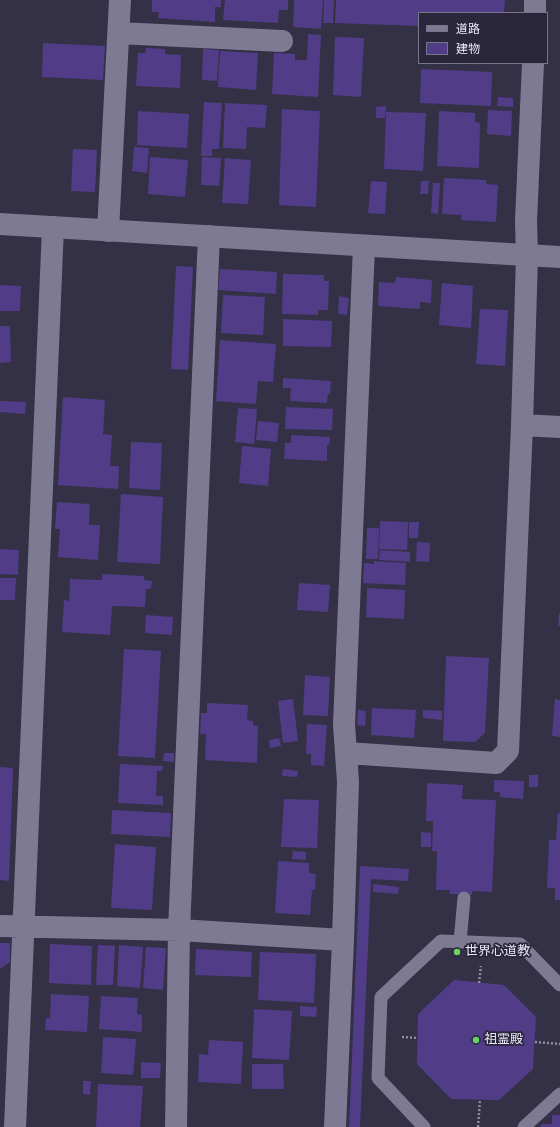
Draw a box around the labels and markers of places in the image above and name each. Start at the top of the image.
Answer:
place label: 世界心道教 [465,944,530,960]
marker: 世界心道教 [452,947,462,957]
place label: 祖霊殿 [484,1032,523,1048]
marker: 祖霊殿 [471,1035,481,1045]

